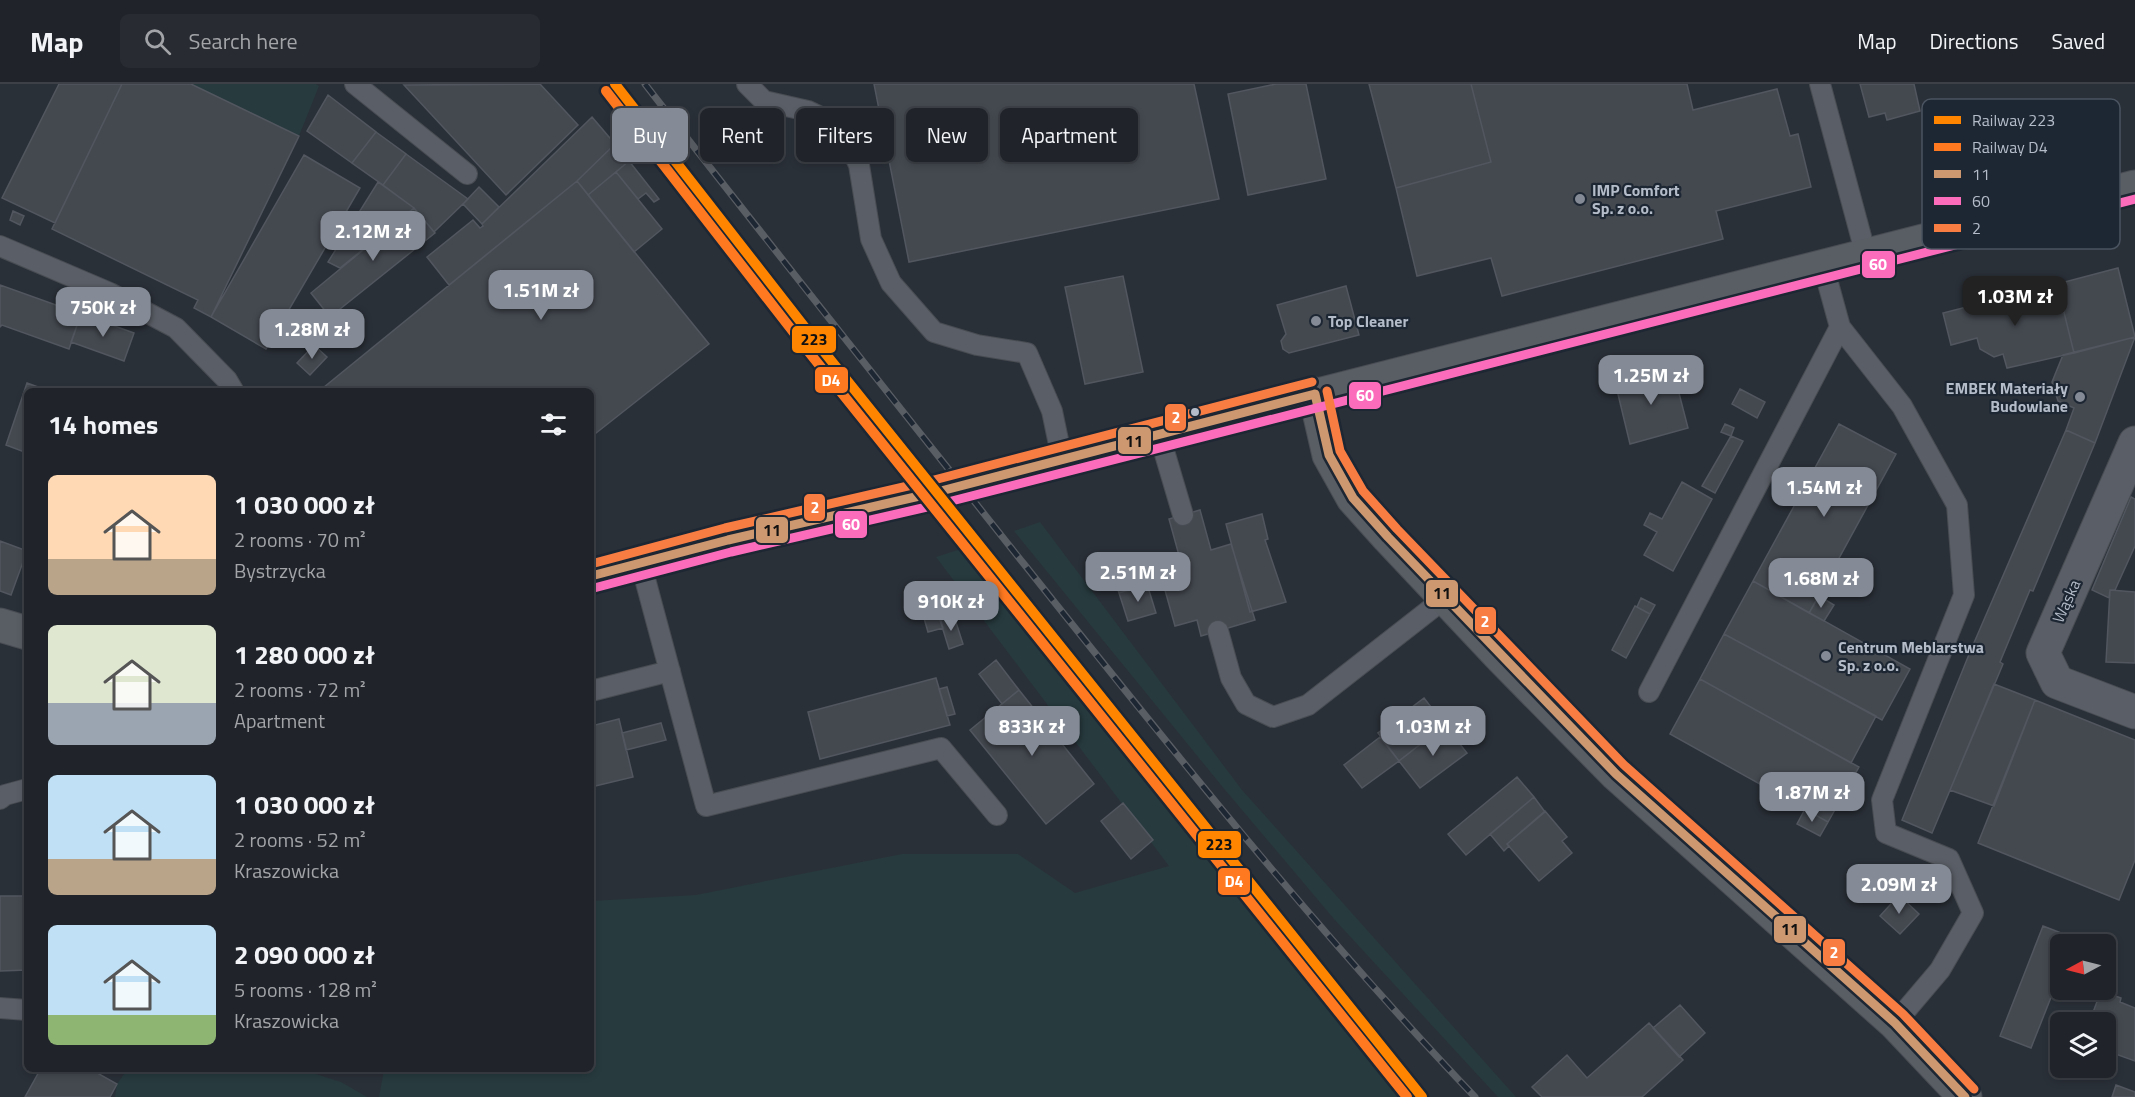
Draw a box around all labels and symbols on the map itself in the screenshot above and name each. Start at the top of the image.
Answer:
legend [1922,99,2120,249]
text: Railway 223 [1972,108,2055,132]
text: Railway D4 [1972,135,2048,159]
text: 11 [1972,162,1990,186]
place label: IMP Comfort Sp. z o.o. [1592,178,1680,220]
text: 60 [1972,189,1990,213]
marker: IMP Comfort Sp. z o.o. [1573,192,1587,206]
pin: 2.12M zł [311,211,435,262]
text: 2 [1972,216,1981,240]
line badge: 60 [1861,250,1896,279]
text: 60 [1869,252,1887,276]
pin: 1.51M zł [479,270,603,321]
pin: 1.03M zł [1953,276,2077,327]
pin: 750K zł [48,287,158,338]
pin: 1.28M zł [250,309,374,360]
place label: Top Cleaner [1328,309,1408,333]
marker: Top Cleaner [1309,314,1323,328]
line badge: 223 [791,325,837,354]
text: 223 [801,327,827,351]
pin: 1.25M zł [1589,355,1713,406]
line badge: D4 [814,366,849,394]
text: D4 [821,368,841,392]
place label: EMBEK Materiały Budowlane [1946,376,2068,418]
line badge: 60 [1348,381,1382,410]
text: 60 [1356,383,1374,407]
marker: EMBEK Materiały Budowlane [2073,390,2087,404]
line badge: 2 [1164,403,1187,432]
text: 2 [1172,405,1180,429]
unlabelled marker [1189,406,1201,418]
line badge: 11 [1117,426,1152,455]
text: 11 [1125,429,1143,453]
pin: 1.54M zł [1762,467,1886,518]
line badge: 2 [803,493,826,522]
text: 2 [811,495,819,519]
line badge: 60 [834,510,868,539]
text: 60 [842,512,860,536]
line badge: 11 [755,516,789,544]
text: 11 [763,518,781,542]
pin: 2.51M zł [1076,552,1200,603]
pin: 1.68M zł [1759,558,1883,609]
street label: Wąska [2046,576,2086,626]
line badge: 11 [1425,579,1459,608]
pin: 910K zł [896,581,1006,632]
text: 11 [1433,581,1451,605]
line badge: 2 [1474,606,1497,635]
text: 2 [1481,609,1489,633]
place label: Centrum Meblarstwa Sp. z o.o. [1838,635,1984,677]
marker: Centrum Meblarstwa Sp. z o.o. [1819,649,1833,663]
pin: 833K zł [977,706,1087,757]
pin: 1.03M zł [1371,706,1495,757]
pin: 1.87M zł [1750,772,1874,823]
line badge: 223 [1197,830,1242,859]
text: 223 [1206,832,1232,856]
pin: 2.09M zł [1837,864,1961,915]
line badge: D4 [1217,867,1251,896]
text: D4 [1224,869,1244,893]
line badge: 11 [1773,915,1807,944]
text: 11 [1781,917,1799,941]
north arrow [2050,934,2116,1000]
line badge: 2 [1822,938,1846,967]
text: 2 [1830,940,1838,964]

